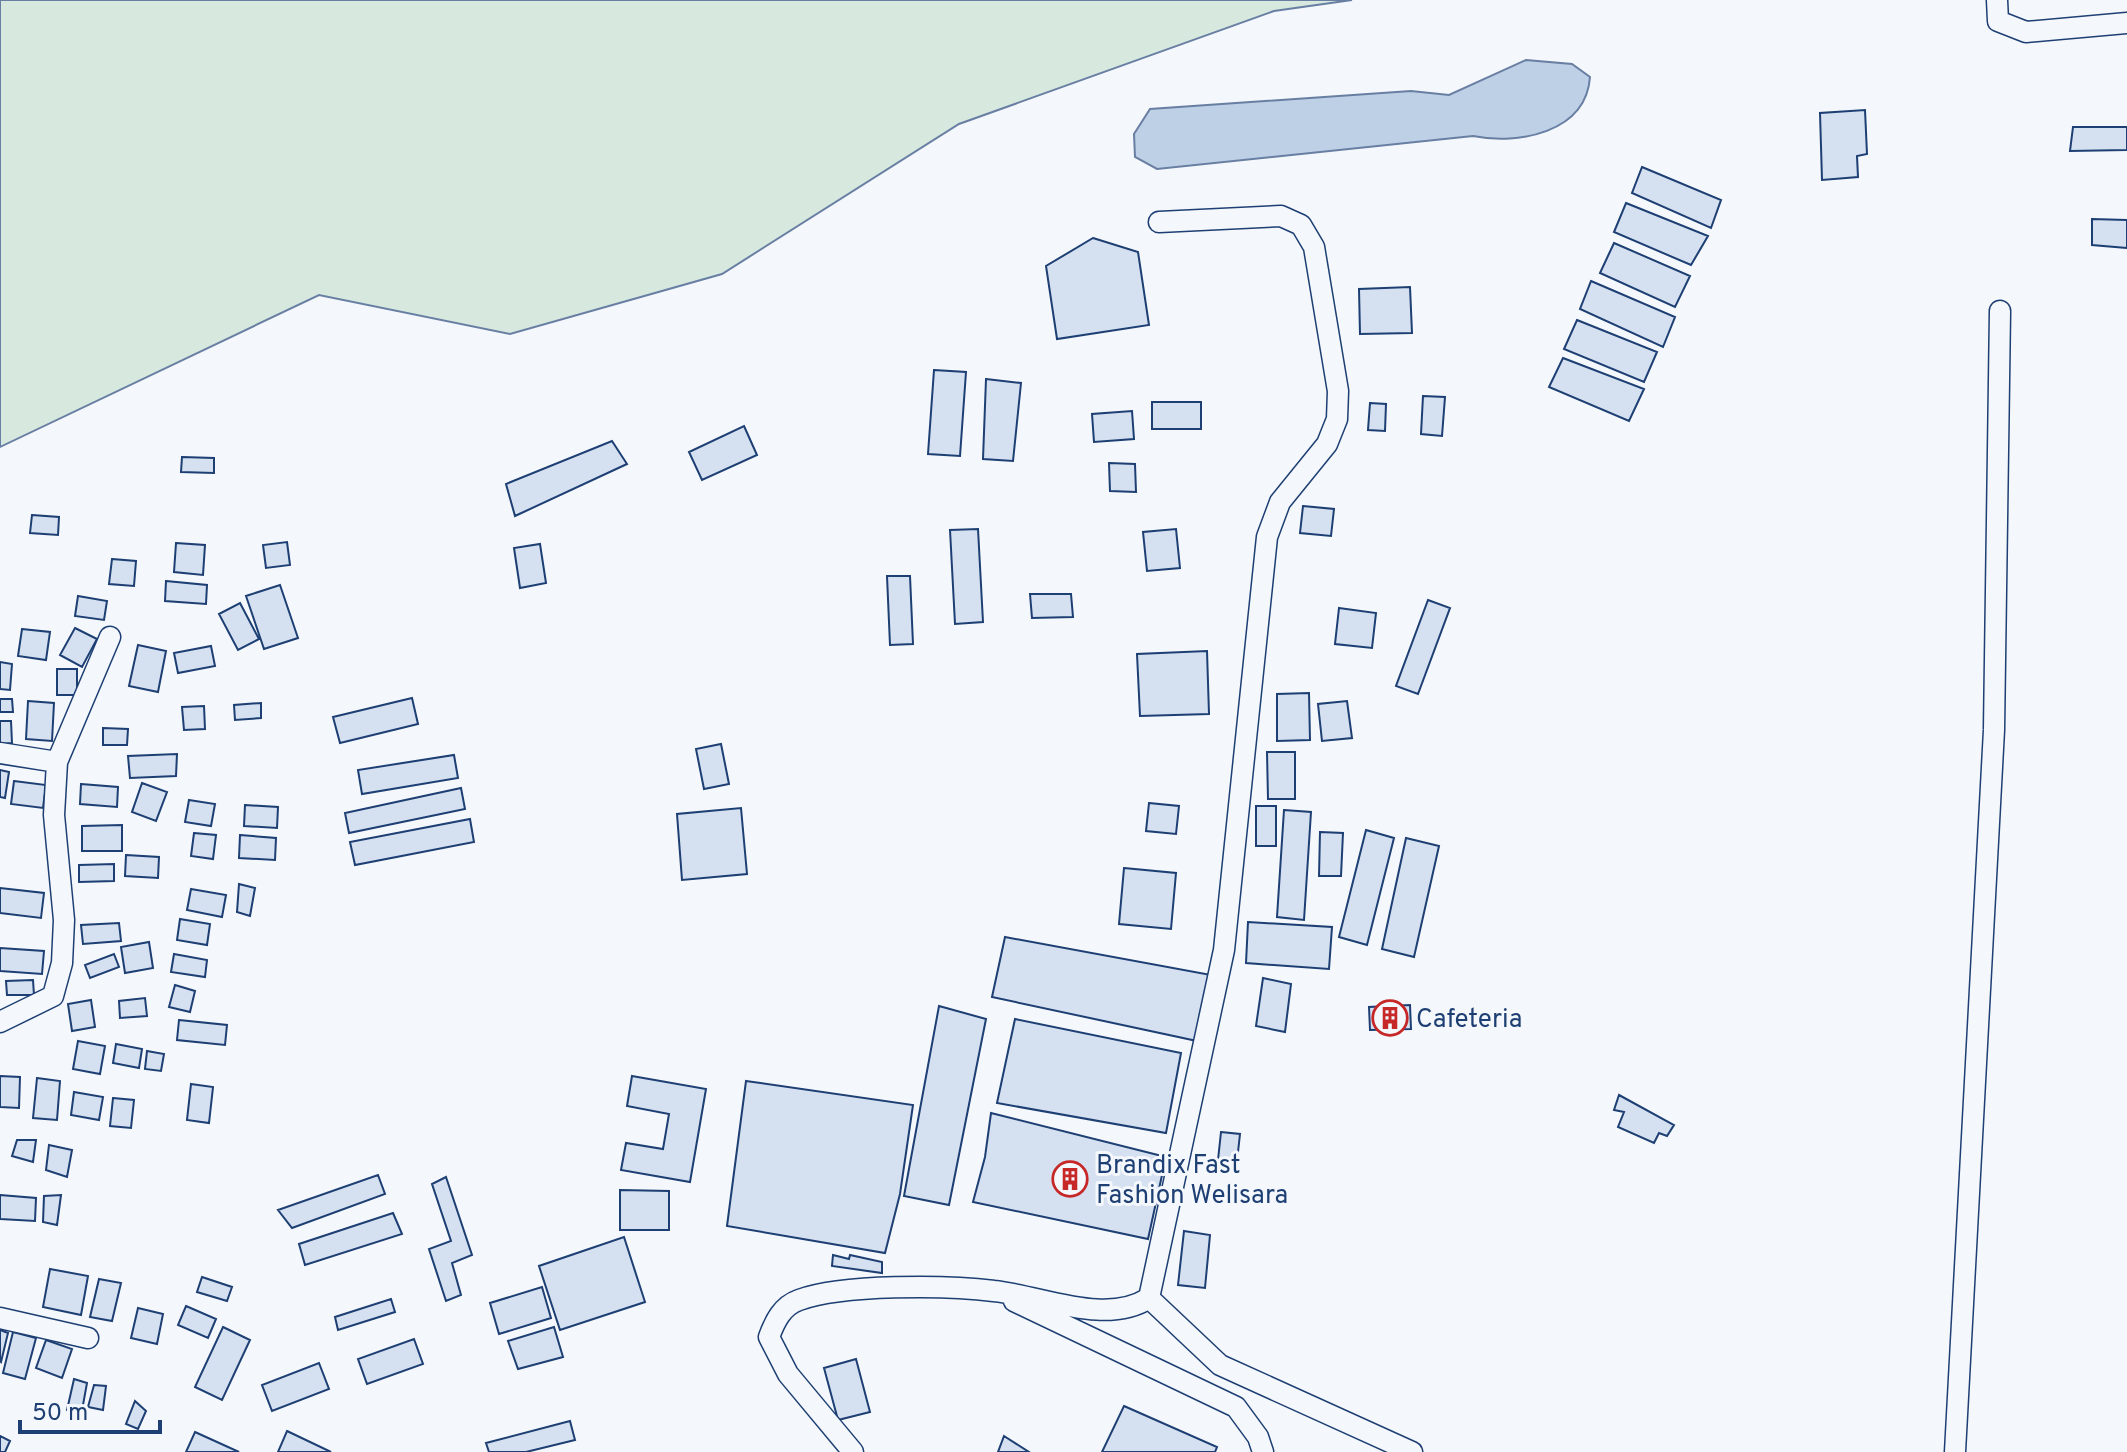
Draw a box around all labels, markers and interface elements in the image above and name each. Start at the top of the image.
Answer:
building icon: Cafeteria [1371,999,1409,1037]
place label: Cafeteria [1416,1004,1522,1037]
place label: Brandix Fast Fashion Welisara [1096,1150,1288,1213]
building icon: Brandix Fast Fashion Welisara [1051,1160,1089,1198]
scale bar [20,1384,160,1434]
text: 50 m [32,1399,88,1429]

